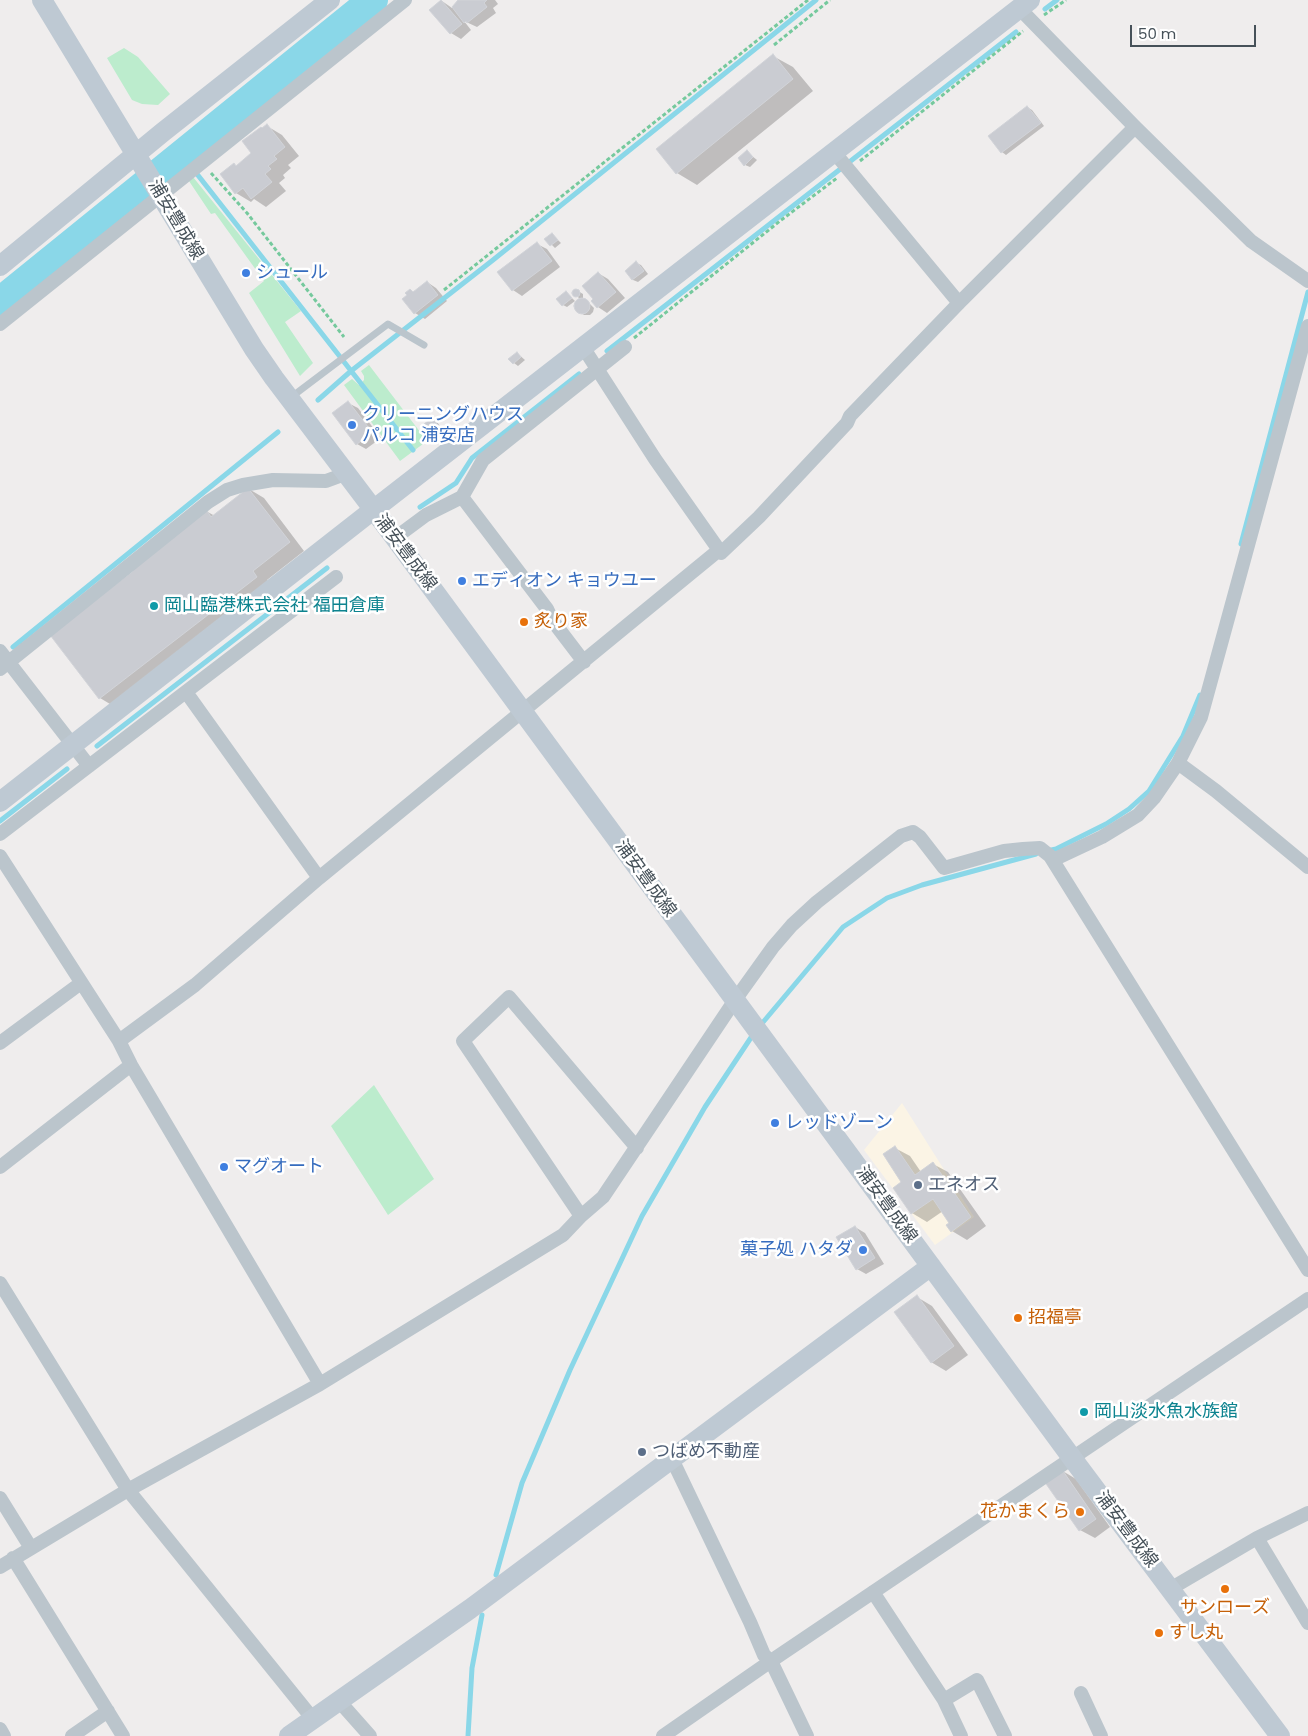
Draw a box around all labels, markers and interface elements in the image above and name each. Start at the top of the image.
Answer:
scale bar [1133,15,1259,47]
text: 50 m [1138,23,1176,44]
street label: 浦安豊成線 [143,176,207,264]
place label: シュール [256,262,328,284]
marker: シュール [240,267,252,279]
place label: クリーニングハウス パルコ 浦安店 [362,404,524,446]
marker: クリーニングハウス パルコ 浦安店 [346,419,358,431]
street label: 浦安豊成線 [369,511,441,595]
place label: エディオン キョウユー [472,570,657,592]
marker: エディオン キョウユー [456,575,468,587]
place label: 岡山臨港株式会社 福田倉庫 [164,595,385,617]
marker: 岡山臨港株式会社 福田倉庫 [148,600,160,612]
place label: 炙り家 [534,611,588,633]
marker: 炙り家 [518,616,530,628]
street label: 浦安豊成線 [610,836,680,922]
place label: レッドゾーン [785,1112,893,1134]
marker: レッドゾーン [769,1117,781,1129]
place label: マグオート [234,1156,324,1178]
marker: マグオート [218,1161,230,1173]
street label: 浦安豊成線 [851,1162,921,1248]
place label: エネオス [928,1174,1000,1196]
marker: エネオス [912,1179,924,1191]
place label: 菓子処 ハタダ [740,1239,853,1261]
marker: 菓子処 ハタダ [857,1244,869,1256]
place label: 招福亭 [1028,1307,1082,1329]
marker: 招福亭 [1012,1312,1024,1324]
place label: 岡山淡水魚水族館 [1094,1401,1238,1423]
marker: 岡山淡水魚水族館 [1078,1406,1090,1418]
place label: つばめ不動産 [652,1441,760,1463]
marker: つばめ不動産 [636,1446,648,1458]
street label: 浦安豊成線 [1090,1488,1162,1572]
place label: 花かまくら [980,1501,1070,1523]
marker: 花かまくら [1074,1506,1086,1518]
marker: サンローズ [1219,1583,1231,1595]
place label: サンローズ [1180,1597,1270,1619]
place label: すし丸 [1169,1622,1223,1644]
marker: すし丸 [1153,1627,1165,1639]

